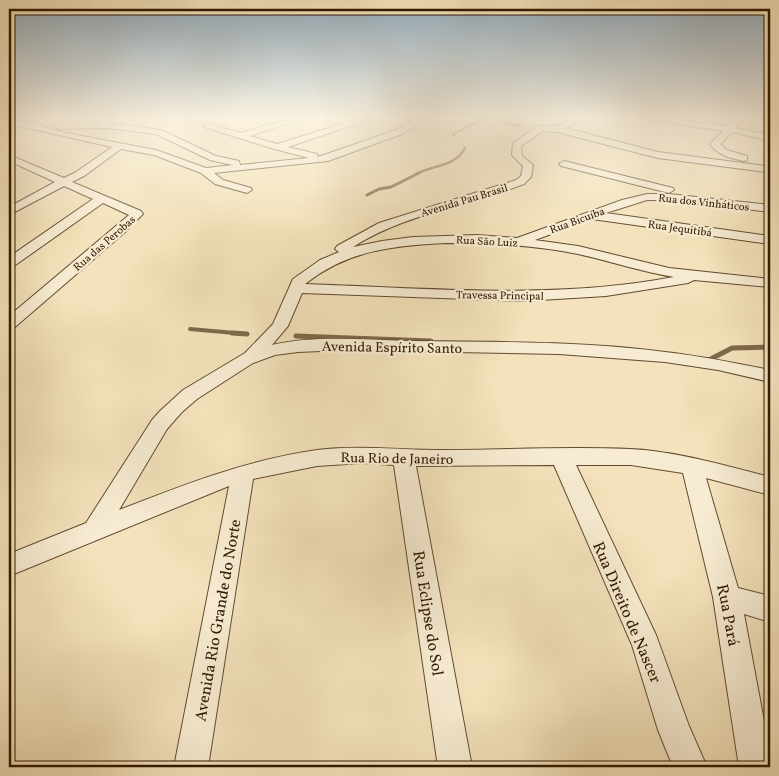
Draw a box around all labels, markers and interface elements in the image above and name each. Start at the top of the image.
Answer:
street label: Avenida Pau Brasil [419,181,510,222]
street label: Rua dos Vinháticos [658,191,750,216]
street label: Rua Bicuíba [548,204,608,238]
street label: Rua das Perobas [71,213,140,275]
street label: Rua Jequitibá [647,218,713,241]
street label: Rua São Luiz [455,233,519,252]
street label: Travessa Principal [456,288,544,305]
street label: Avenida Espírito Santo [322,338,462,359]
street label: Rua Rio de Janeiro [340,449,453,470]
street label: Avenida Rio Grande do Norte [190,518,248,723]
street label: Rua Direito de Nascer [586,539,666,687]
street label: Rua Eclipse do Sol [406,549,448,678]
street label: Rua Pará [710,582,744,648]

